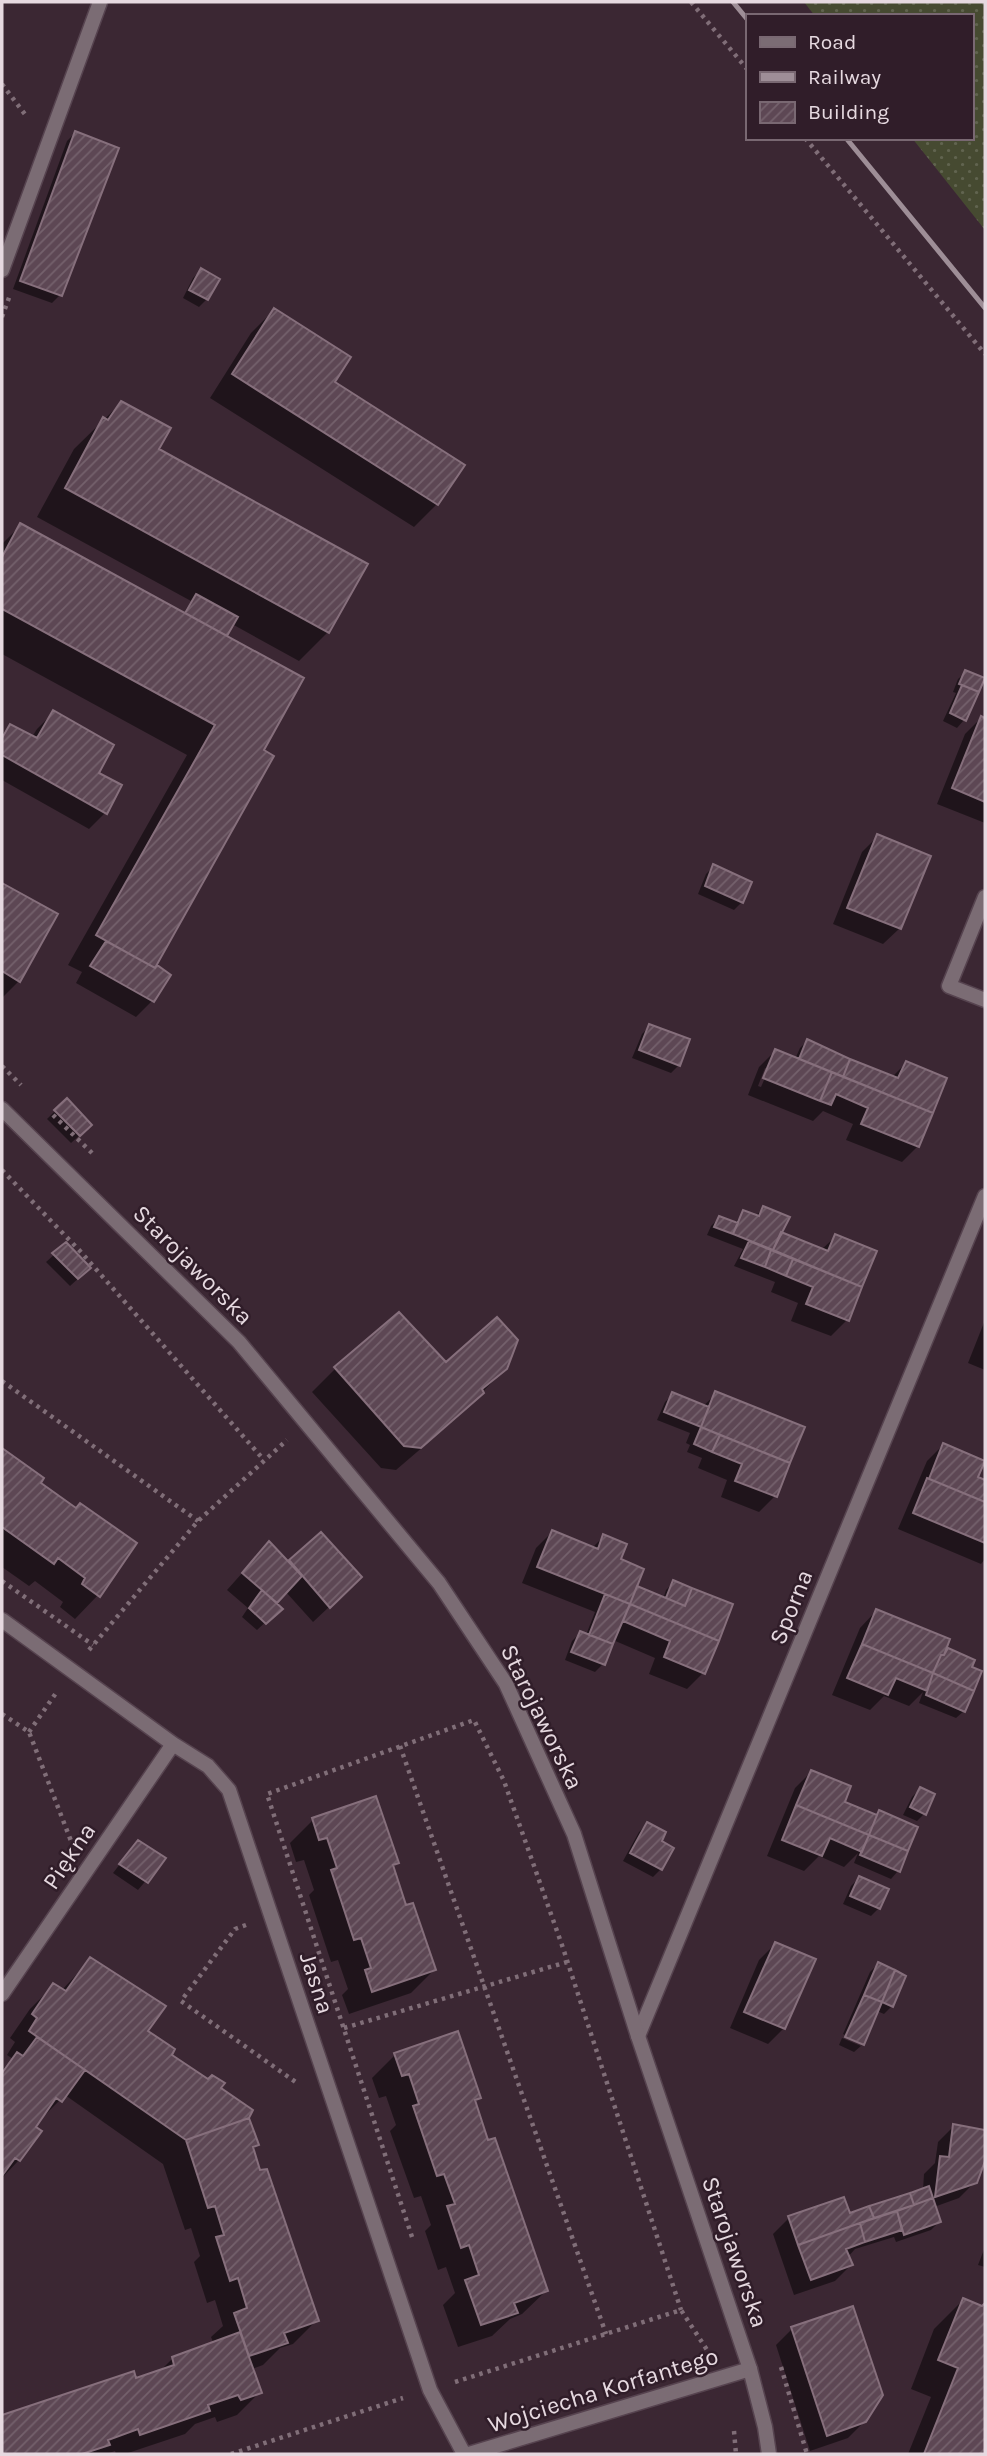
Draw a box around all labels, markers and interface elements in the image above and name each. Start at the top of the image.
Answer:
legend [746,14,973,140]
text: Road [808,30,856,54]
text: Railway [808,65,881,89]
text: Building [808,100,889,124]
street label: Starojaworska [127,1199,259,1331]
street label: Sporna [763,1566,819,1648]
street label: Starojaworska [495,1640,589,1794]
street label: Piękna [37,1818,101,1894]
street label: Jasna [294,1949,340,2017]
street label: Starojaworska [696,2173,774,2331]
street label: Wojciecha Korfantego [484,2342,722,2438]

